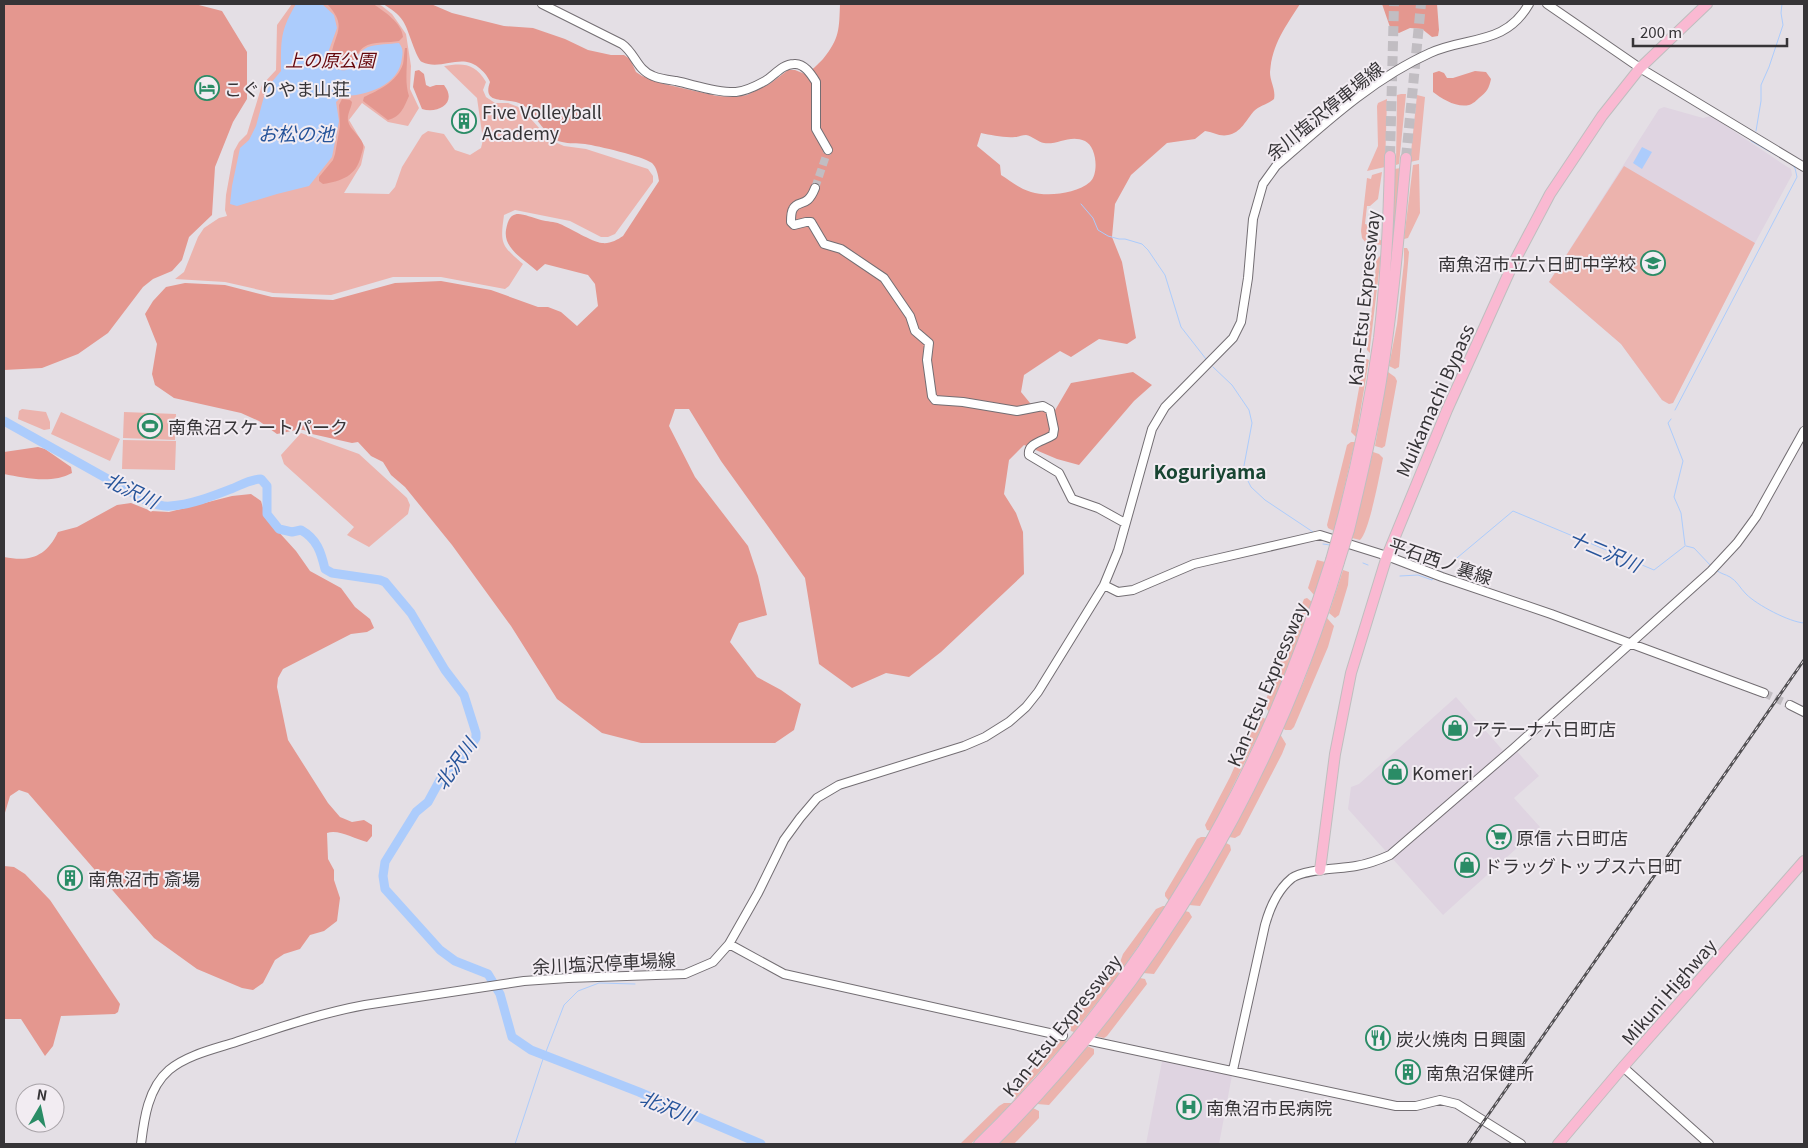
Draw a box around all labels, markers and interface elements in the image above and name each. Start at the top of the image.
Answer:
scale bar [1633,15,1787,47]
text: 200 m [1640,21,1682,42]
park label: 上の原公園 [285,46,378,72]
street label: 余川塩沢停車場線 [1260,55,1388,165]
hotel icon: こぐりやま山荘 [194,75,220,101]
place label: こぐりやま山荘 [224,75,350,101]
place label: Five Volleyball Academy [482,98,602,145]
building icon: Five Volleyball Academy [451,108,477,134]
water label: お松の池 [258,119,336,146]
street label: Kan-Etsu Expressway [1341,208,1385,387]
place label: 南魚沼市立六日町中学校 [1438,250,1636,276]
school or university icon: 南魚沼市立六日町中学校 [1640,250,1666,276]
street label: Muikamachi Bypass [1389,319,1479,481]
sports icon: 南魚沼スケートパーク [137,413,163,439]
place label: 南魚沼スケートパーク [168,413,348,439]
district label: Koguriyama [1153,457,1267,484]
water label: 北沢川 [100,464,165,515]
water label: 十二沢川 [1565,523,1647,578]
street label: 平石西ノ裏線 [1386,530,1496,590]
street label: Kan-Etsu Expressway [1220,597,1313,770]
shop icon: アテーナ六日町店 [1442,715,1468,741]
place label: アテーナ六日町店 [1472,715,1616,741]
water label: 北沢川 [427,730,483,794]
shop icon: Komeri [1382,759,1408,785]
place label: Komeri [1412,759,1473,785]
supermarket icon: 原信 六日町店 [1486,824,1512,850]
place label: 原信 六日町店 [1516,824,1628,850]
shop icon: ドラッグトップス六日町 [1454,852,1480,878]
place label: ドラッグトップス六日町 [1484,852,1682,878]
building icon: 南魚沼市 斎場 [57,865,83,891]
place label: 南魚沼市 斎場 [88,865,200,891]
street label: Mikuni Highway [1615,932,1722,1050]
street label: 余川塩沢停車場線 [531,945,677,979]
street label: Kan-Etsu Expressway [995,948,1127,1102]
restaurant icon: 炭火焼肉 日興園 [1365,1025,1391,1051]
place label: 炭火焼肉 日興園 [1396,1025,1526,1051]
building icon: 南魚沼保健所 [1395,1059,1421,1085]
place label: 南魚沼保健所 [1426,1059,1534,1085]
north arrow [15,1083,65,1133]
text: N [35,1083,49,1105]
water label: 北沢川 [637,1083,701,1130]
hospital icon: 南魚沼市民病院 [1176,1094,1202,1120]
place label: 南魚沼市民病院 [1206,1094,1332,1120]

